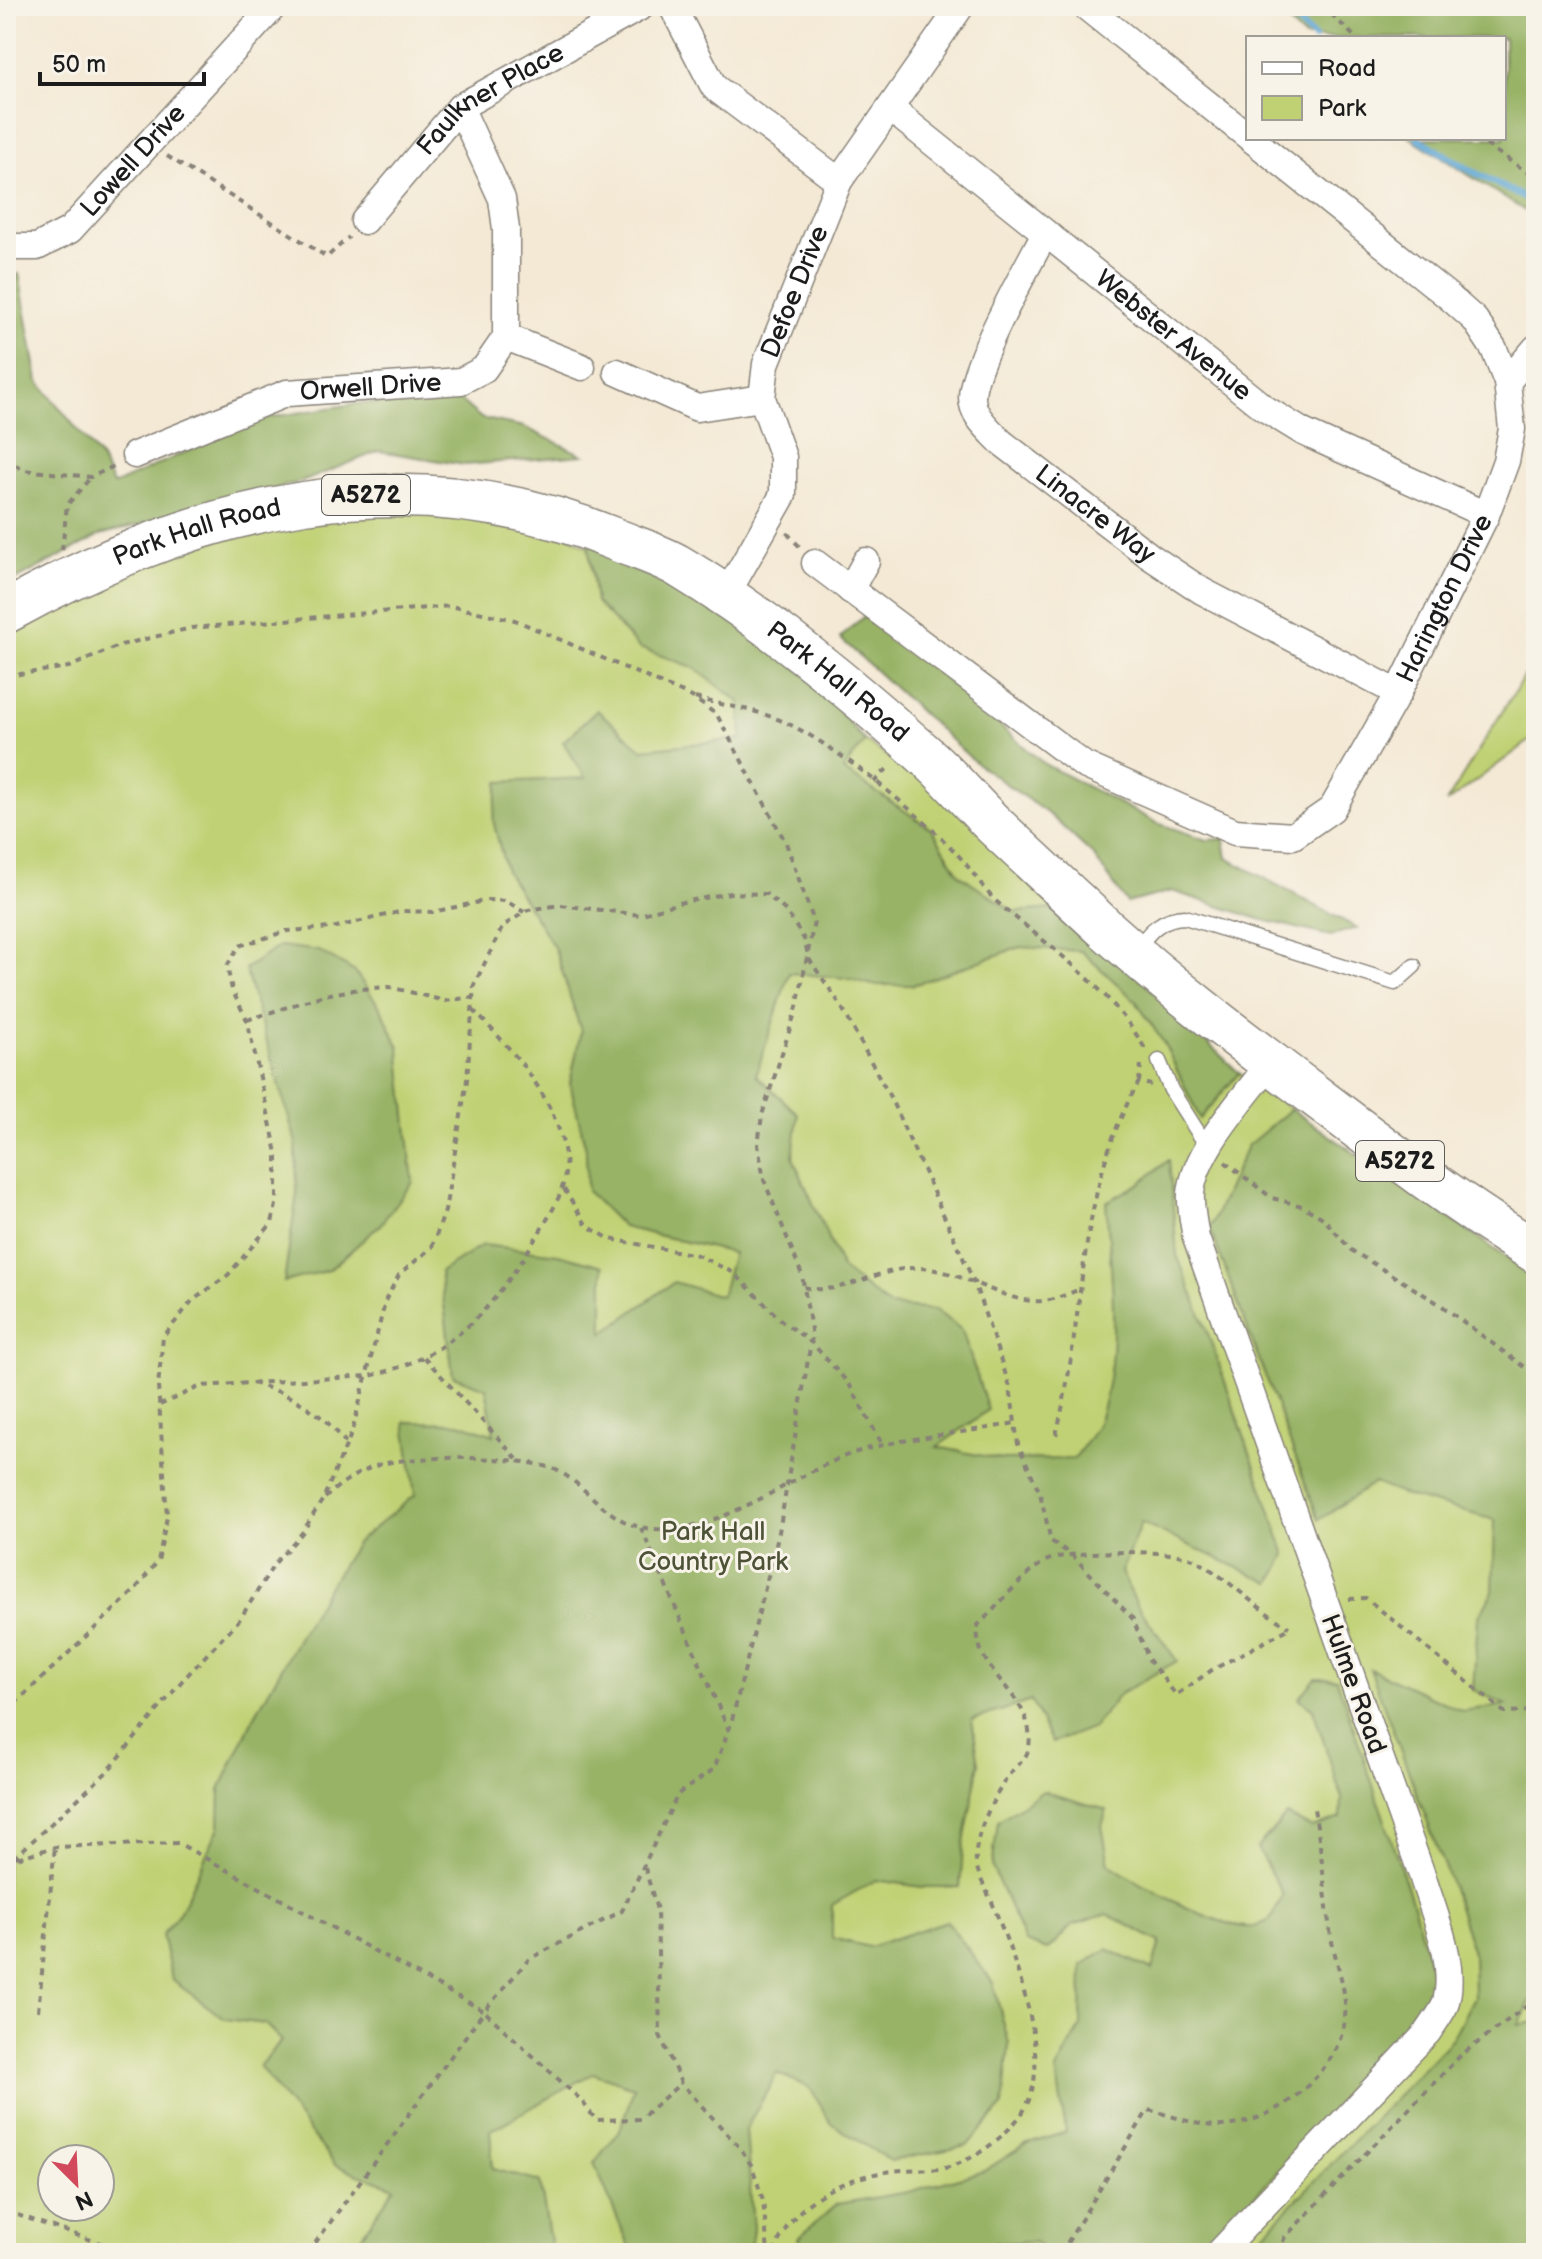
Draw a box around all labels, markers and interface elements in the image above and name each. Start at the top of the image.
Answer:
scale bar [40,36,204,86]
legend [1246,36,1506,140]
street label: Faulkner Place [410,37,569,162]
text: 50 m [52,50,106,79]
text: Road [1318,54,1376,83]
text: Park [1318,94,1366,123]
street label: Lowell Drive [74,98,192,223]
street label: Defoe Drive [755,221,835,362]
street label: Webster Avenue [1089,263,1258,407]
street label: Orwell Drive [299,367,442,408]
street label: Linacre Way [1029,458,1162,570]
road number: A5272 [322,475,410,515]
street label: Park Hall Road [108,492,284,573]
street label: Harington Drive [1390,509,1499,688]
street label: Park Hall Road [760,615,915,749]
road number: A5272 [1356,1141,1444,1181]
park label: Park Hall Country Park [638,1517,788,1578]
street label: Hulme Road [1313,1610,1393,1758]
north arrow [36,2143,116,2223]
text: N [70,2184,97,2216]

